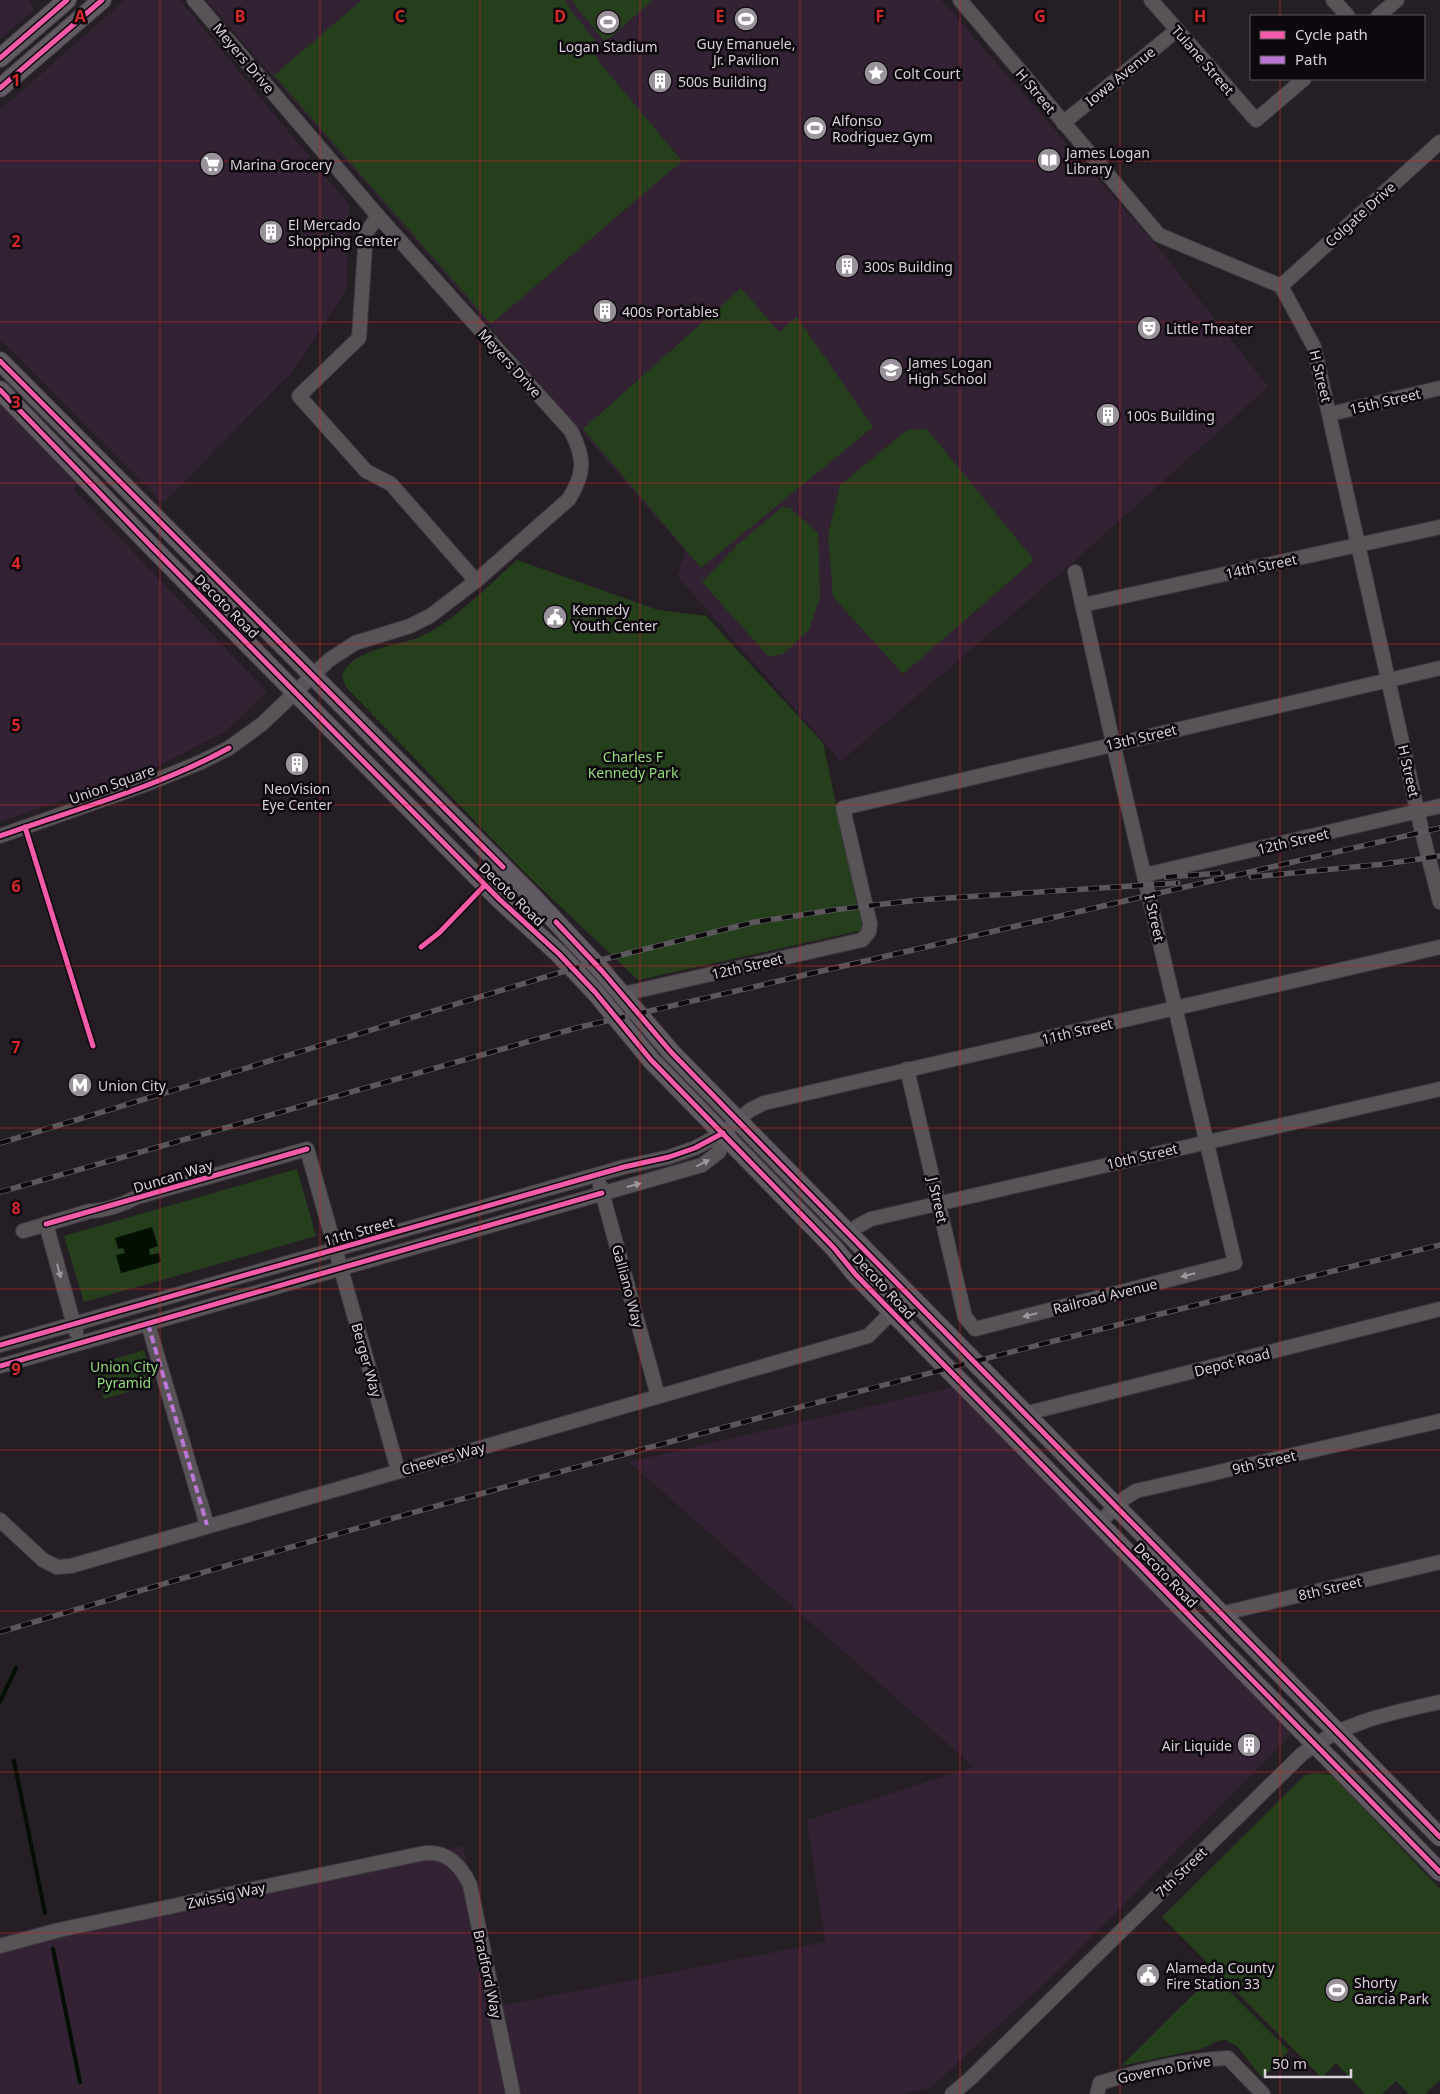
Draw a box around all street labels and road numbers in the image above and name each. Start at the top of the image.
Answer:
street label: Meyers Drive [209,19,279,97]
street label: Tulane Street [1167,21,1239,99]
street label: Iowa Avenue [1081,42,1159,110]
street label: H Street [1012,65,1060,117]
street label: Colgate Drive [1321,177,1399,251]
street label: Meyers Drive [474,325,546,401]
street label: H Street [1305,348,1337,404]
street label: 15th Street [1348,384,1422,418]
street label: 14th Street [1224,549,1298,583]
street label: Decoto Road [191,570,263,642]
street label: 13th Street [1104,720,1178,754]
street label: H Street [1394,743,1424,799]
street label: Union Square [67,760,157,808]
street label: 12th Street [1256,824,1330,858]
street label: Decoto Road [475,858,549,930]
street label: I Street [1140,893,1170,943]
street label: 12th Street [710,949,784,983]
street label: 11th Street [1040,1014,1114,1048]
street label: 10th Street [1105,1139,1179,1173]
street label: Duncan Way [131,1155,216,1197]
street label: J Street [923,1173,952,1225]
street label: 11th Street [322,1212,396,1250]
street label: Galliano Way [608,1242,648,1330]
street label: Decoto Road [848,1249,920,1323]
street label: Railroad Avenue [1051,1274,1159,1318]
street label: Berger Way [347,1321,387,1400]
street label: Depot Road [1192,1343,1272,1381]
street label: Cheeves Way [399,1437,488,1479]
street label: 9th Street [1230,1445,1298,1479]
street label: Decoto Road [1130,1538,1202,1612]
street label: 8th Street [1296,1571,1364,1605]
street label: 7th Street [1151,1843,1211,1901]
street label: Zwissig Way [185,1877,268,1913]
street label: Bradford Way [469,1928,507,2021]
street label: Governo Drive [1116,2051,1212,2087]

